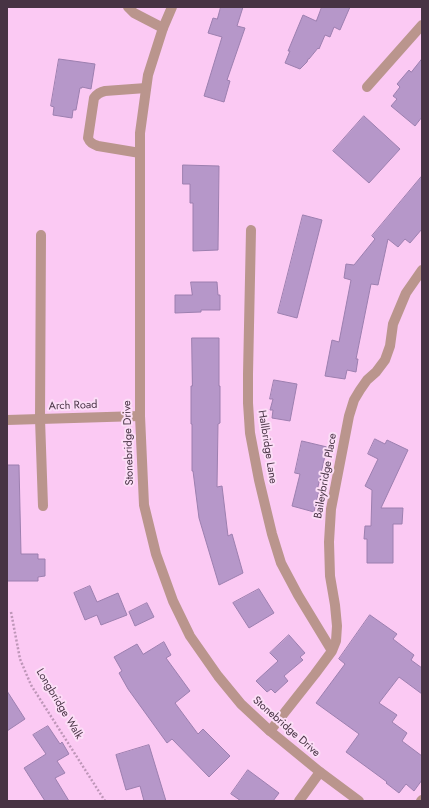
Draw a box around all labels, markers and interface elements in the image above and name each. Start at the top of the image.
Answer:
street label: Arch Road [48,399,98,413]
street label: Stonebridge Drive [121,400,137,486]
street label: Hallbridge Lane [255,409,279,485]
street label: Baileybridge Place [312,432,340,520]
street label: Longbridge Walk [33,666,85,742]
street label: Stonebridge Drive [250,694,322,760]

